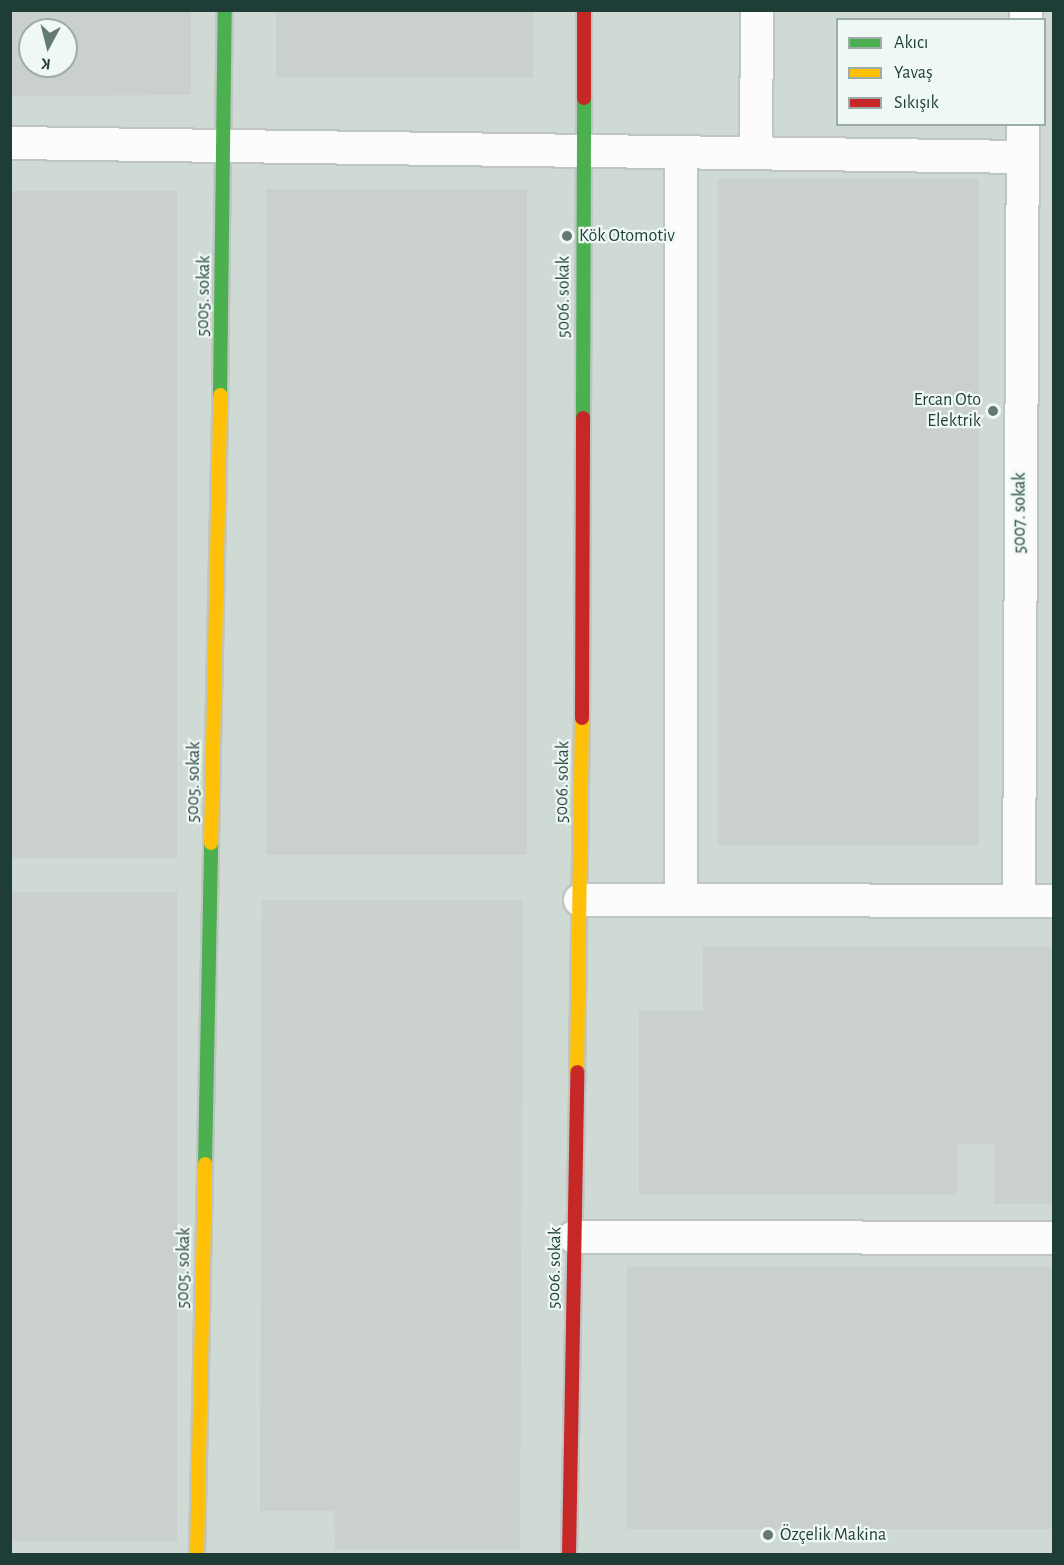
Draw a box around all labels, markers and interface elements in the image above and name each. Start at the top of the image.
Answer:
north arrow [18,18,78,78]
legend [836,18,1046,126]
text: Akıcı [894,34,928,52]
text: K [40,55,52,72]
text: Yavaş [894,64,933,82]
text: Sıkışık [894,94,939,112]
place label: Kök Otomotiv [579,225,675,247]
marker: Kök Otomotiv [560,229,574,243]
street label: 5005. sokak [192,255,216,337]
street label: 5006. sokak [553,256,575,338]
place label: Ercan Oto Elektrik [914,390,981,432]
marker: Ercan Oto Elektrik [986,404,1000,418]
street label: 5007. sokak [1009,473,1031,553]
street label: 5005. sokak [182,741,206,823]
street label: 5006. sokak [551,741,575,823]
street label: 5005. sokak [172,1227,196,1309]
street label: 5006. sokak [543,1227,567,1309]
place label: Özçelik Makina [780,1524,886,1546]
marker: Özçelik Makina [761,1528,775,1542]

